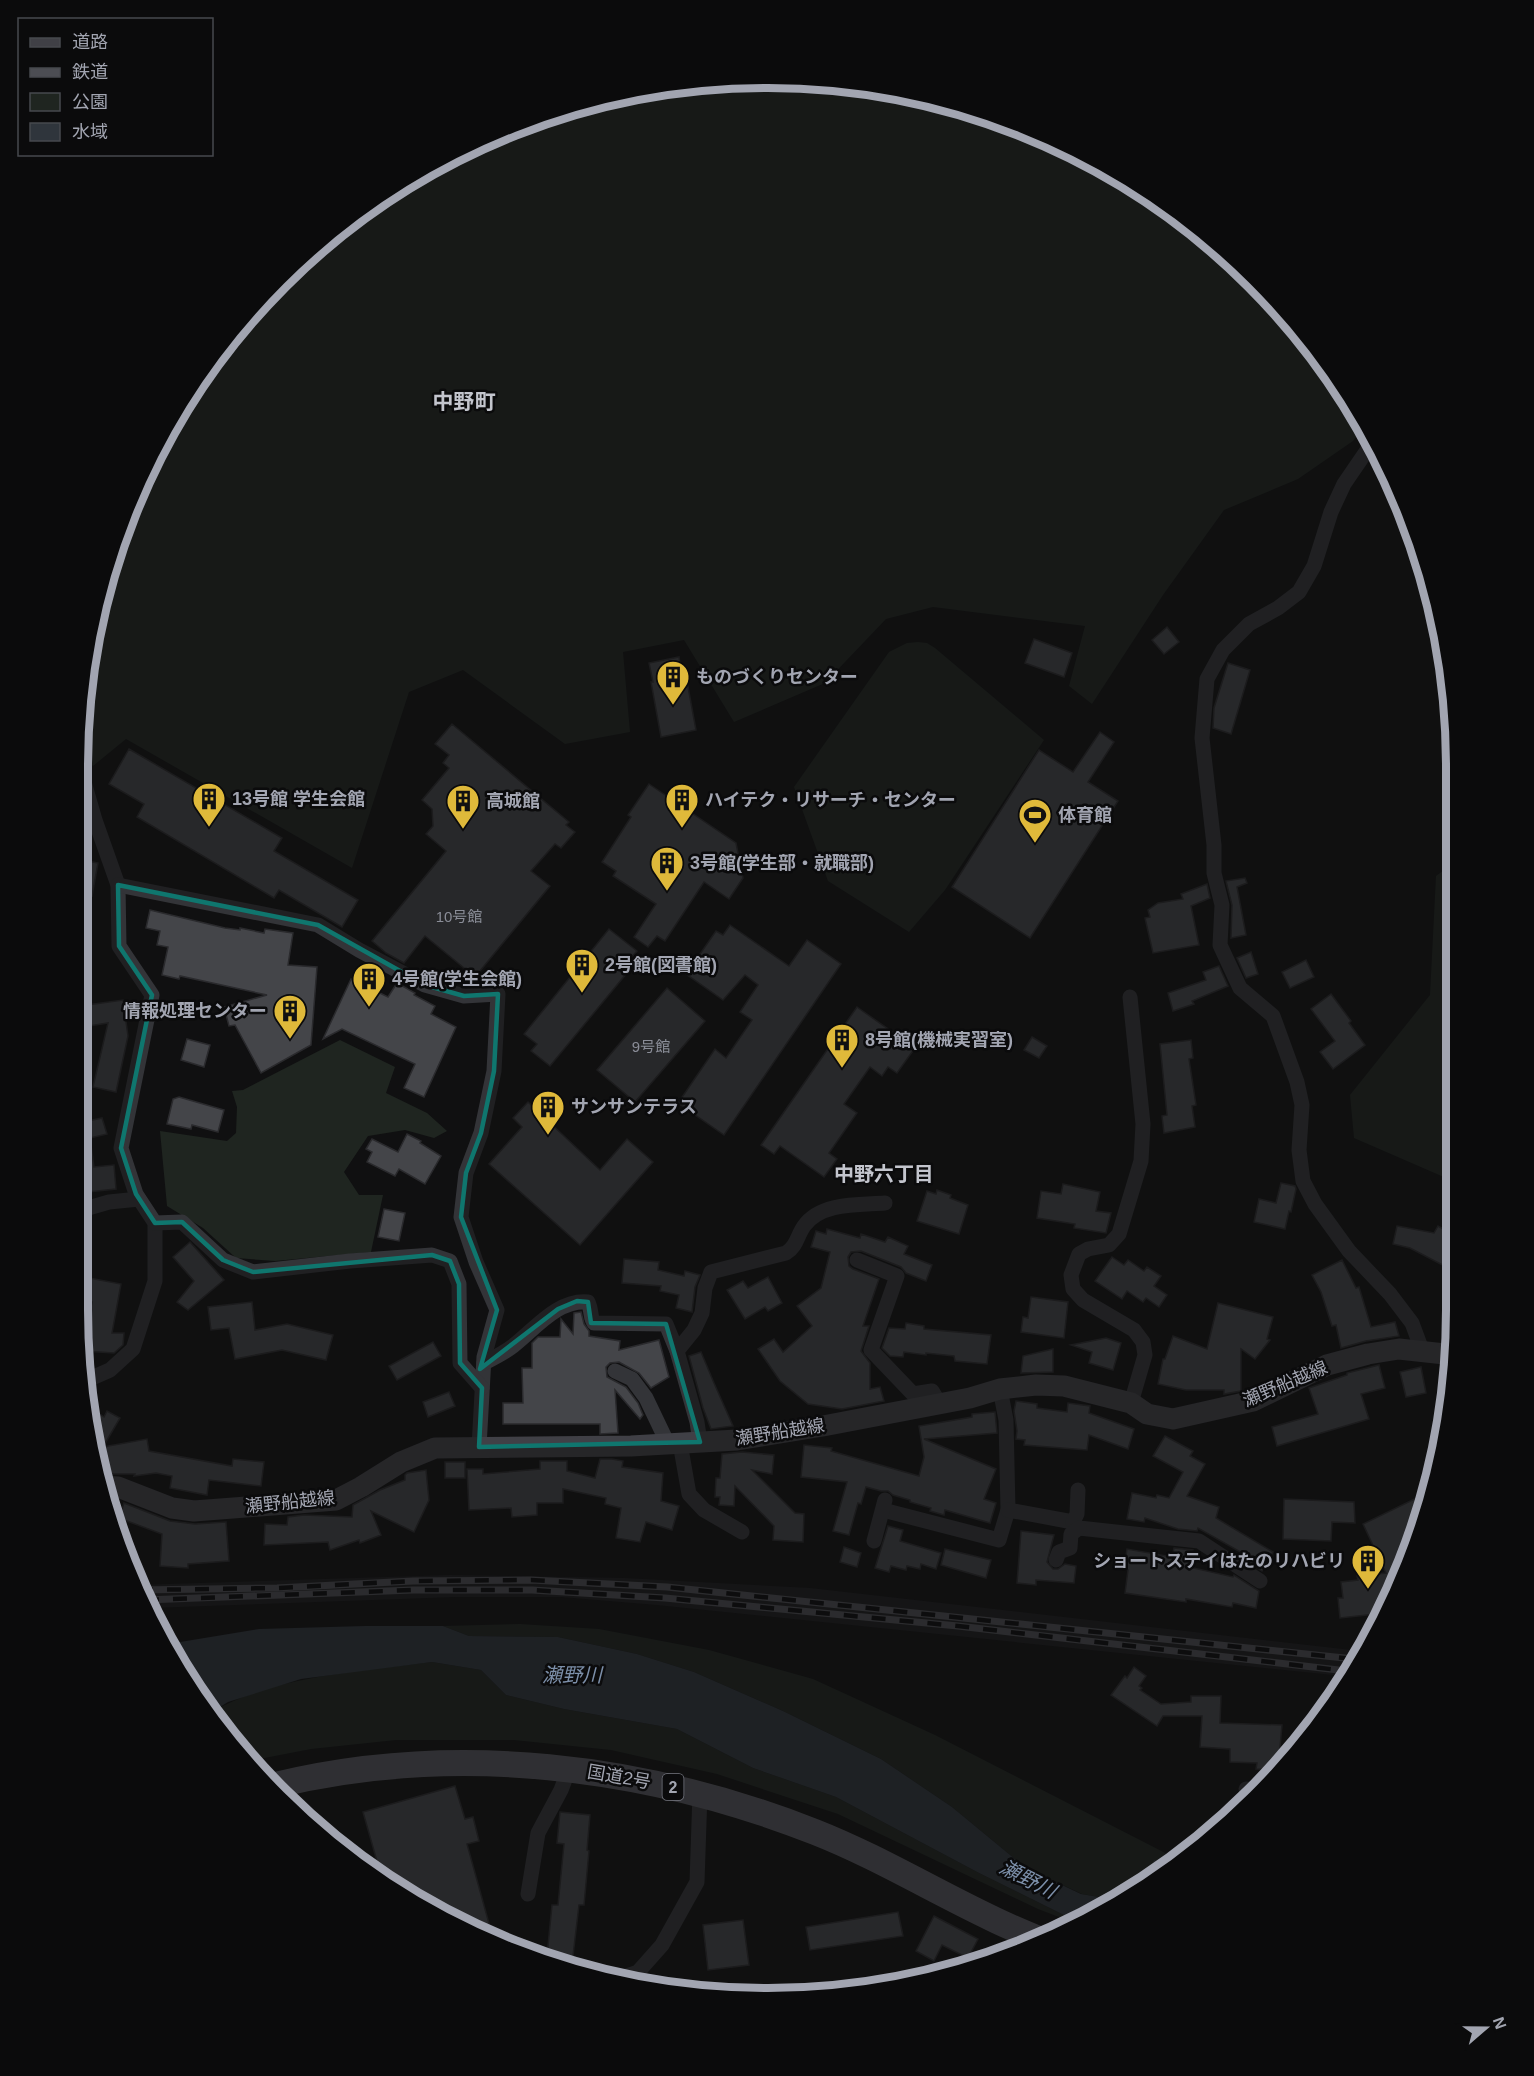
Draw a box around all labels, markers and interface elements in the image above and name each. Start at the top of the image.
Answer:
legend [18,18,213,156]
text: 道路 [72,32,108,52]
text: 鉄道 [72,62,108,82]
text: 公園 [72,92,108,112]
text: 水域 [72,122,108,142]
district label: 中野町 [433,390,496,413]
building icon: ものづくりセンター [655,659,691,706]
place label: ものづくりセンター [696,667,858,687]
building icon: 13号館 学生会館 [191,781,227,828]
building icon: ハイテク・リサーチ・センター [664,782,700,829]
building icon: 高城館 [445,783,481,830]
place label: 13号館 学生会館 [232,789,365,809]
place label: ハイテク・リサーチ・センター [705,790,956,810]
place label: 高城館 [486,791,540,811]
sports icon: 体育館 [1017,797,1053,844]
place label: 体育館 [1058,805,1112,825]
building icon: 3号館(学生部・就職部) [649,845,685,892]
place label: 3号館(学生部・就職部) [690,853,874,873]
house number: 10号館 [436,908,482,925]
building icon: 2号館(図書館) [564,947,600,994]
place label: 2号館(図書館) [605,955,717,975]
building icon: 4号館(学生会館) [351,961,387,1008]
place label: 4号館(学生会館) [392,969,522,989]
building icon: 情報処理センター [272,993,308,1040]
place label: 情報処理センター [123,1001,267,1021]
building icon: 8号館(機械実習室) [824,1022,860,1069]
place label: 8号館(機械実習室) [865,1030,1013,1050]
house number: 9号館 [632,1038,670,1055]
building icon: サンサンテラス [530,1089,566,1136]
place label: サンサンテラス [571,1097,697,1117]
district label: 中野六丁目 [834,1163,934,1185]
street label: 瀬野船越線 [1240,1357,1330,1411]
street label: 瀬野船越線 [734,1415,826,1449]
street label: 瀬野船越線 [244,1487,336,1517]
building icon: ショートステイはたのリハビリ [1350,1543,1386,1590]
place label: ショートステイはたのリハビリ [1093,1551,1345,1571]
water label: 瀬野川 [542,1664,604,1686]
street label: 国道2号 [586,1762,652,1792]
road number: 2 [662,1774,684,1800]
water label: 瀬野川 [996,1856,1062,1903]
north arrow [1456,1998,1516,2058]
text: N [1490,2015,1510,2031]

